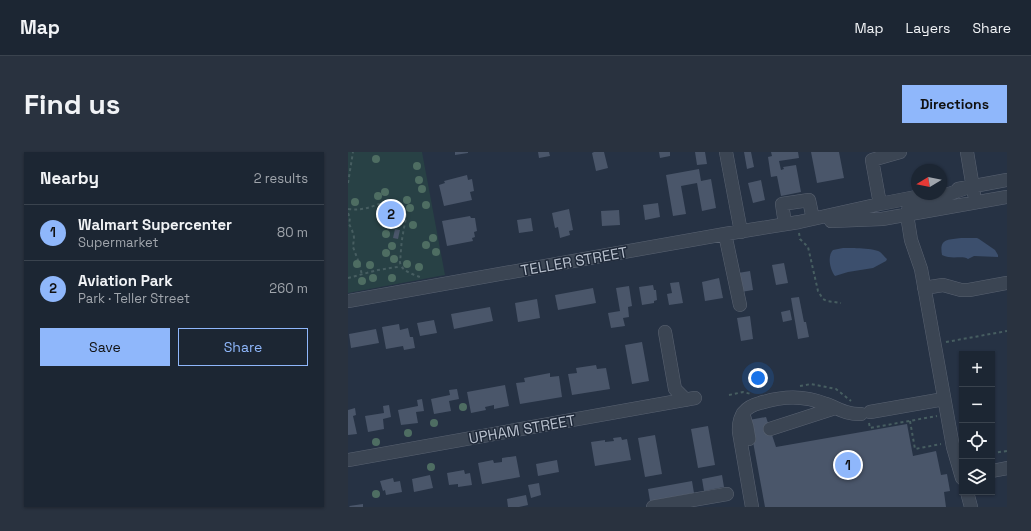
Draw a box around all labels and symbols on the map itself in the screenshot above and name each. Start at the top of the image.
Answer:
north arrow [911,164,947,200]
pin: 2 [378,199,404,229]
street label: TELLER STREET [519,242,629,280]
your location [748,368,768,388]
street label: UPHAM STREET [467,410,577,448]
pin: 1 [835,450,861,480]

